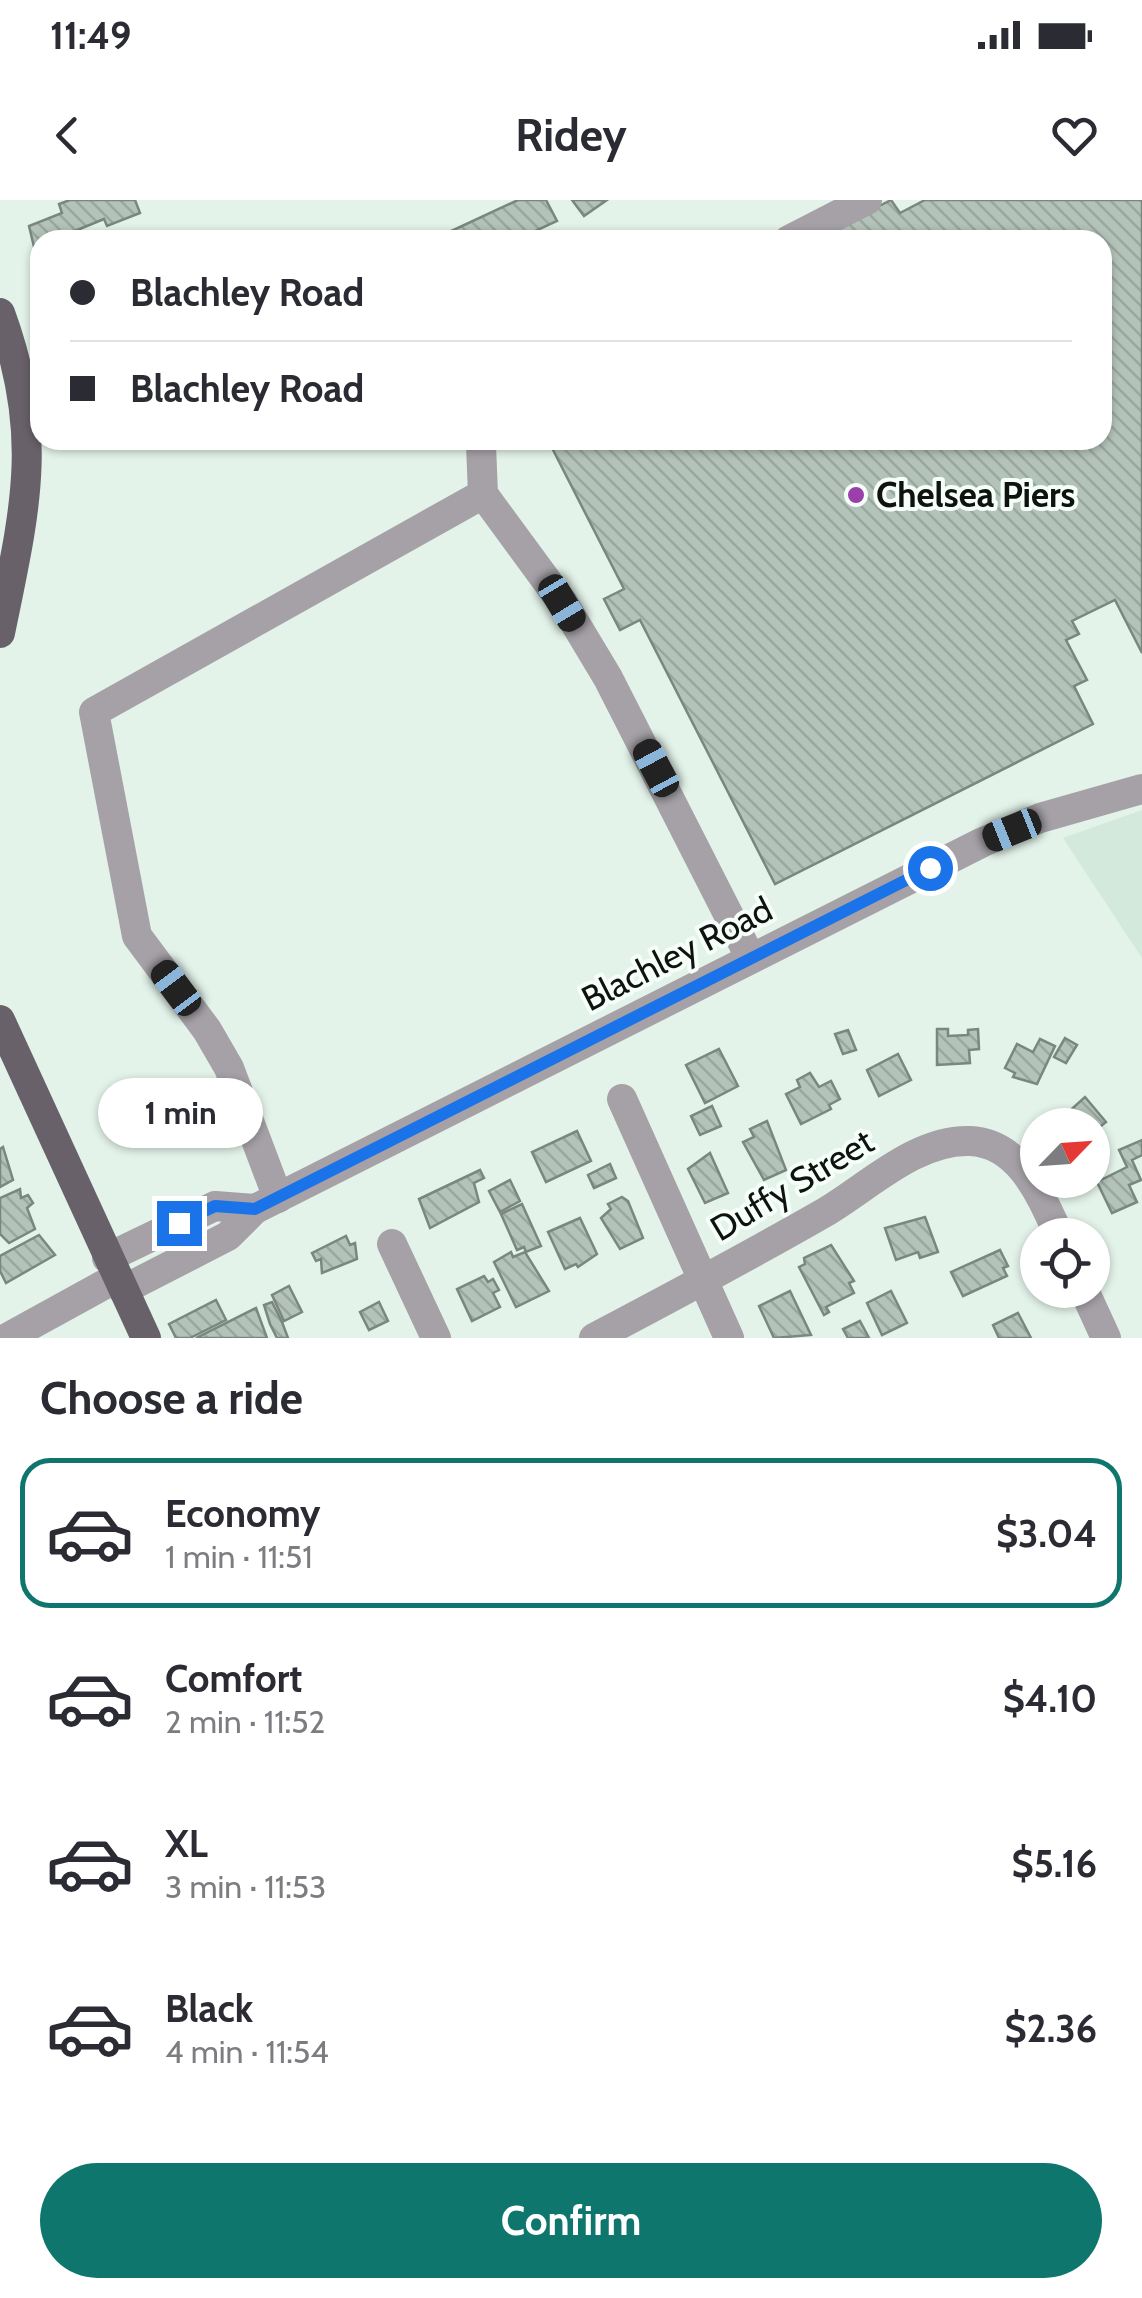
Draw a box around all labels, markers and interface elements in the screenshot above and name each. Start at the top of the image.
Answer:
text: 11:49 [50,12,131,59]
icon: back [40,108,95,163]
text: Ridey [515,108,627,162]
icon: heart [1047,108,1102,163]
text: Blachley Road [130,269,364,316]
text: Blachley Road [130,365,364,412]
place label: Chelsea Piers [876,473,1075,516]
marker: Chelsea Piers [845,484,867,506]
car [534,570,590,636]
car [629,734,683,802]
car [979,805,1045,855]
route start [908,846,953,891]
street label: Blachley Road [574,887,779,1020]
car [146,955,206,1021]
callout: 1 min [96,1078,262,1148]
text: 1 min [144,1093,217,1132]
north arrow [1020,1108,1110,1198]
map controls [1020,1108,1110,1308]
street label: Duffy Street [703,1119,881,1250]
route end [157,1201,202,1246]
button: locate [1020,1218,1110,1308]
text: Choose a ride [40,1371,303,1425]
icon: car [45,1488,135,1578]
text: Economy [165,1490,320,1537]
text: $3.04 [996,1510,1097,1557]
text: 1 min · 11:51 [165,1537,313,1576]
icon: car [45,1653,135,1743]
text: Comfort [165,1655,302,1702]
text: $4.10 [1003,1675,1097,1722]
text: 2 min · 11:52 [165,1702,325,1741]
icon: car [45,1818,135,1908]
text: XL [165,1820,208,1867]
text: $5.16 [1011,1840,1097,1887]
text: 3 min · 11:53 [165,1867,326,1906]
icon: car [45,1983,135,2073]
text: Black [165,1985,253,2032]
text: $2.36 [1005,2005,1097,2052]
text: 4 min · 11:54 [165,2032,329,2071]
button: Confirm [40,2163,1102,2278]

